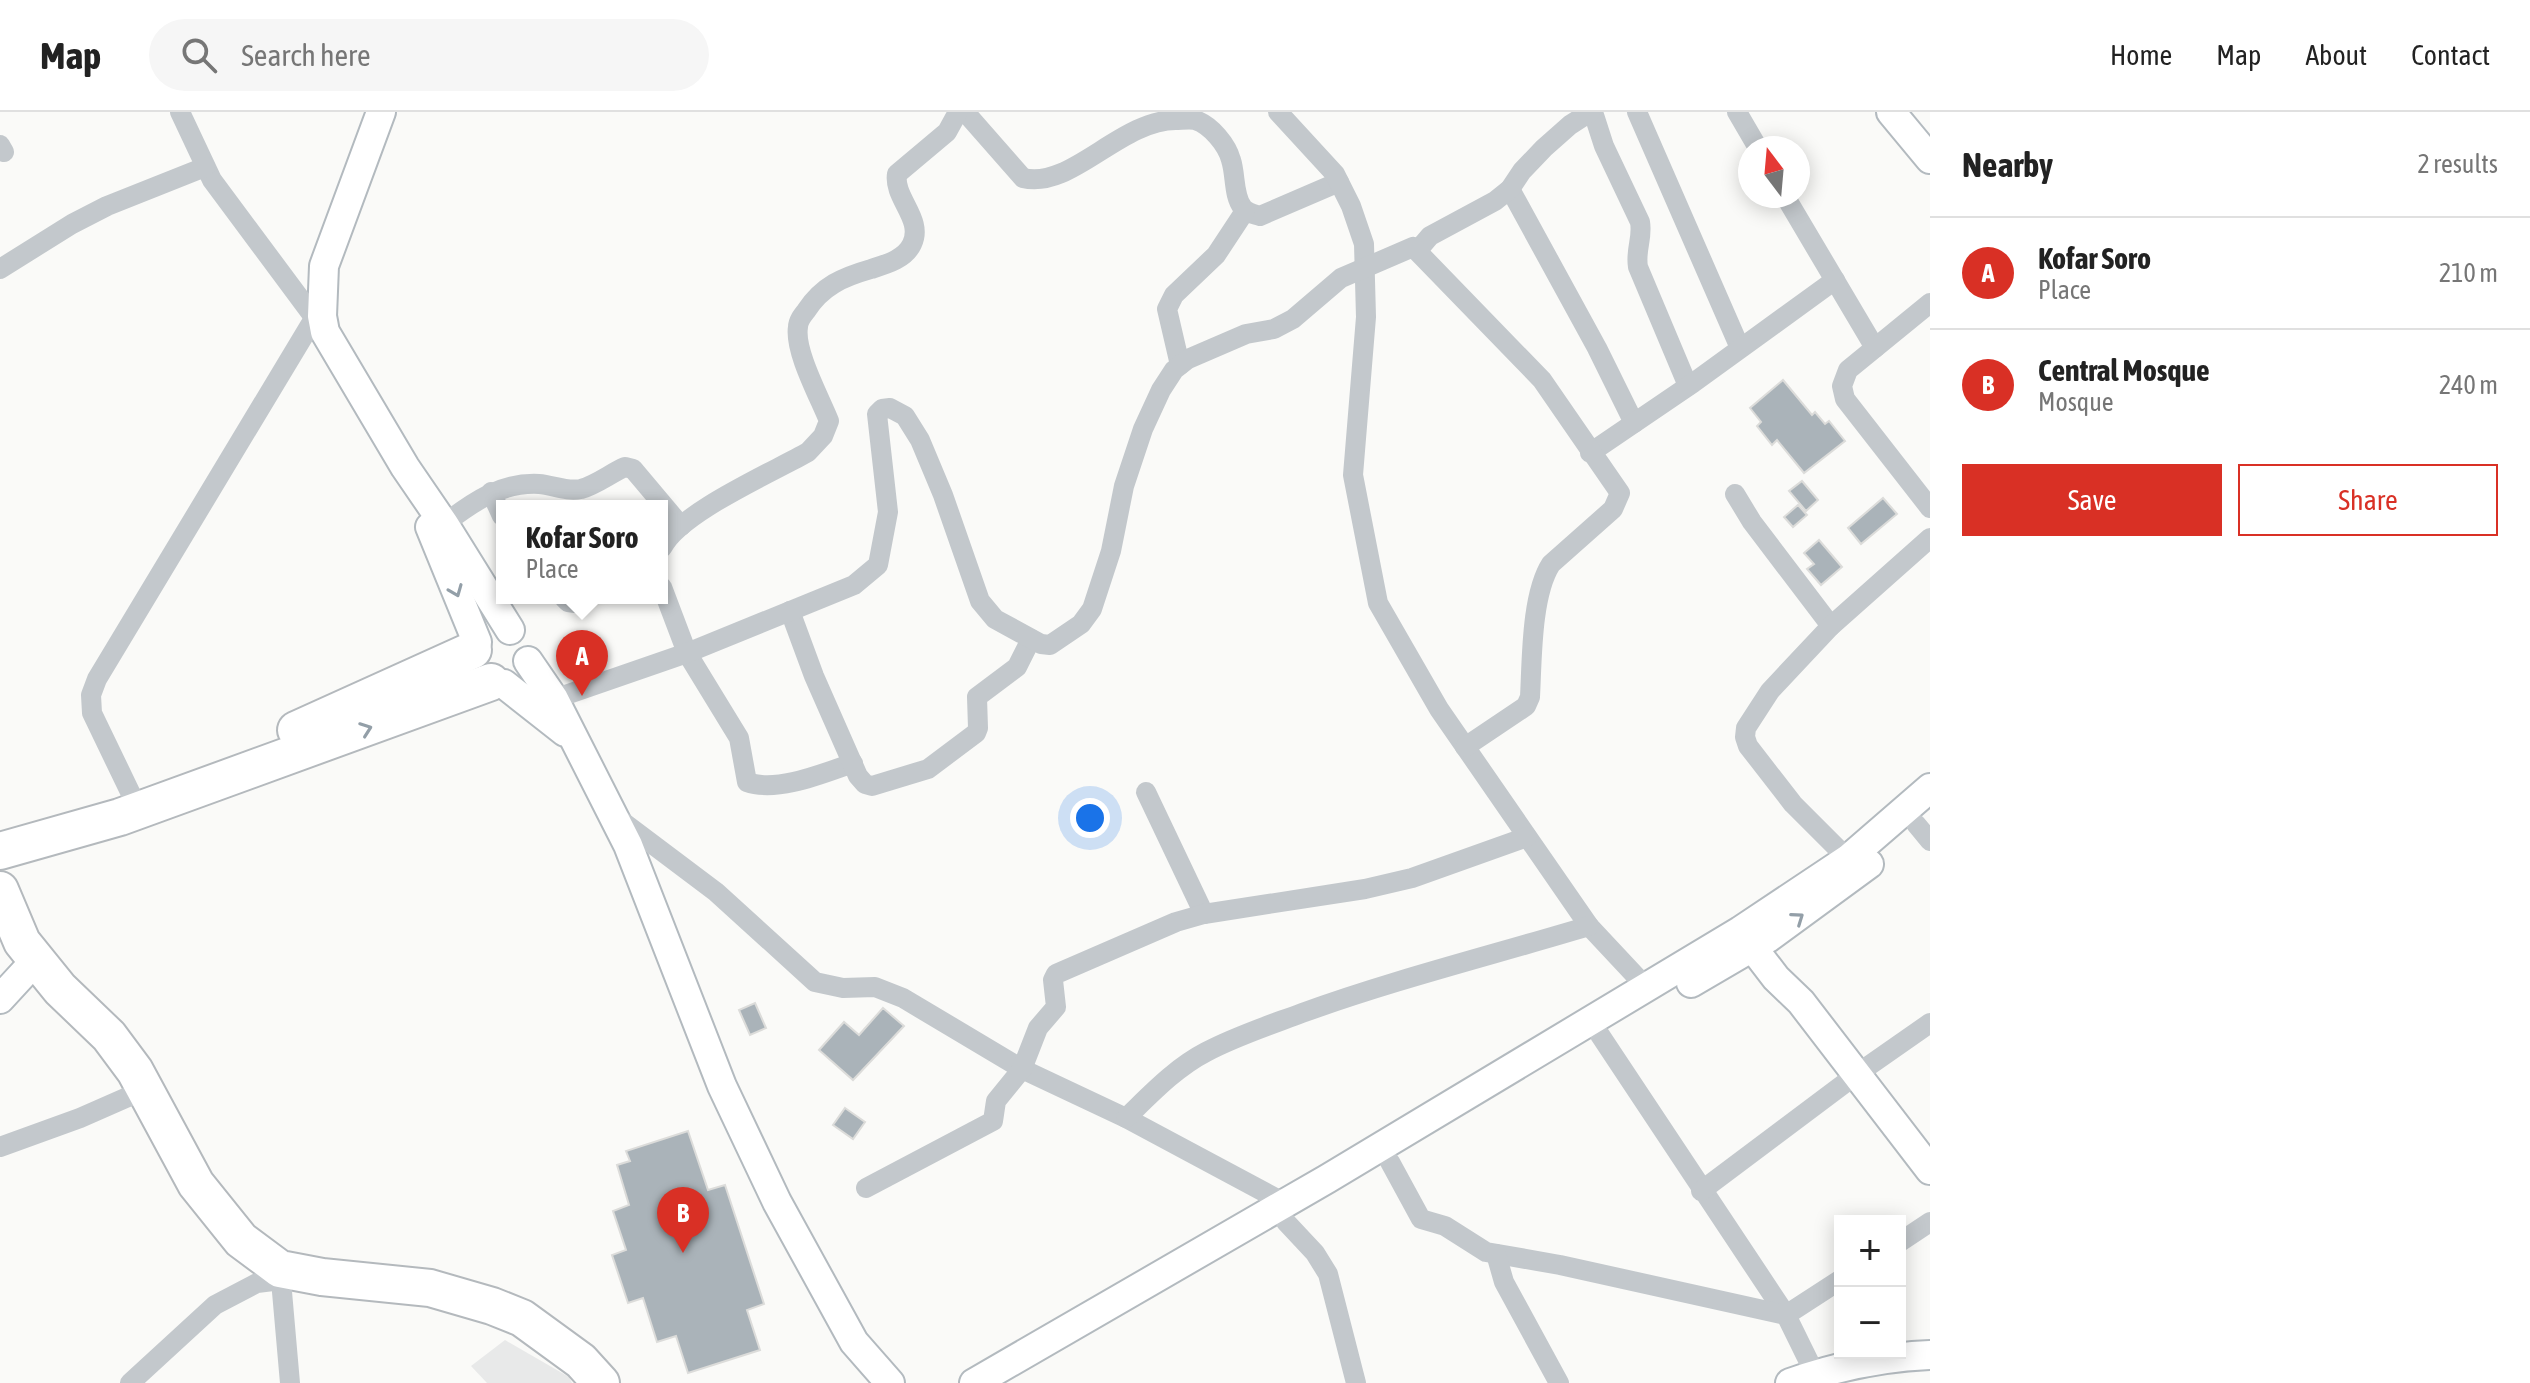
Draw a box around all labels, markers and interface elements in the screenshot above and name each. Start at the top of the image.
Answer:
search box [149,19,709,91]
icon: search [177,33,221,77]
text: Map [40,34,101,77]
text: Search here [241,38,371,72]
text: Home [2110,39,2172,71]
text: Map [2216,39,2261,71]
text: About [2305,39,2367,71]
text: Contact [2411,39,2490,71]
north arrow [1738,136,1810,208]
text: Nearby [1962,145,2053,184]
text: 2 results [2417,149,2498,179]
text: Kofar Soro [2038,241,2151,275]
text: A [1982,258,1994,288]
text: 210 m [2439,258,2498,288]
text: Place [2038,275,2091,305]
text: Central Mosque [2038,353,2210,387]
text: B [1982,370,1994,400]
text: 240 m [2439,370,2498,400]
text: Mosque [2038,387,2114,417]
button: Save [1962,464,2222,536]
button: Share [2238,464,2498,536]
popup [496,500,668,604]
text: Kofar Soro [525,520,639,554]
text: Place [525,554,579,584]
one-way arrow [447,583,463,597]
pin: A [556,630,608,696]
one-way arrow [358,722,372,738]
your location [1070,798,1110,838]
one-way arrow [1789,913,1803,928]
pin: B [657,1187,709,1253]
map controls [1834,1215,1906,1359]
button: + [1834,1215,1906,1287]
button: − [1834,1287,1906,1359]

